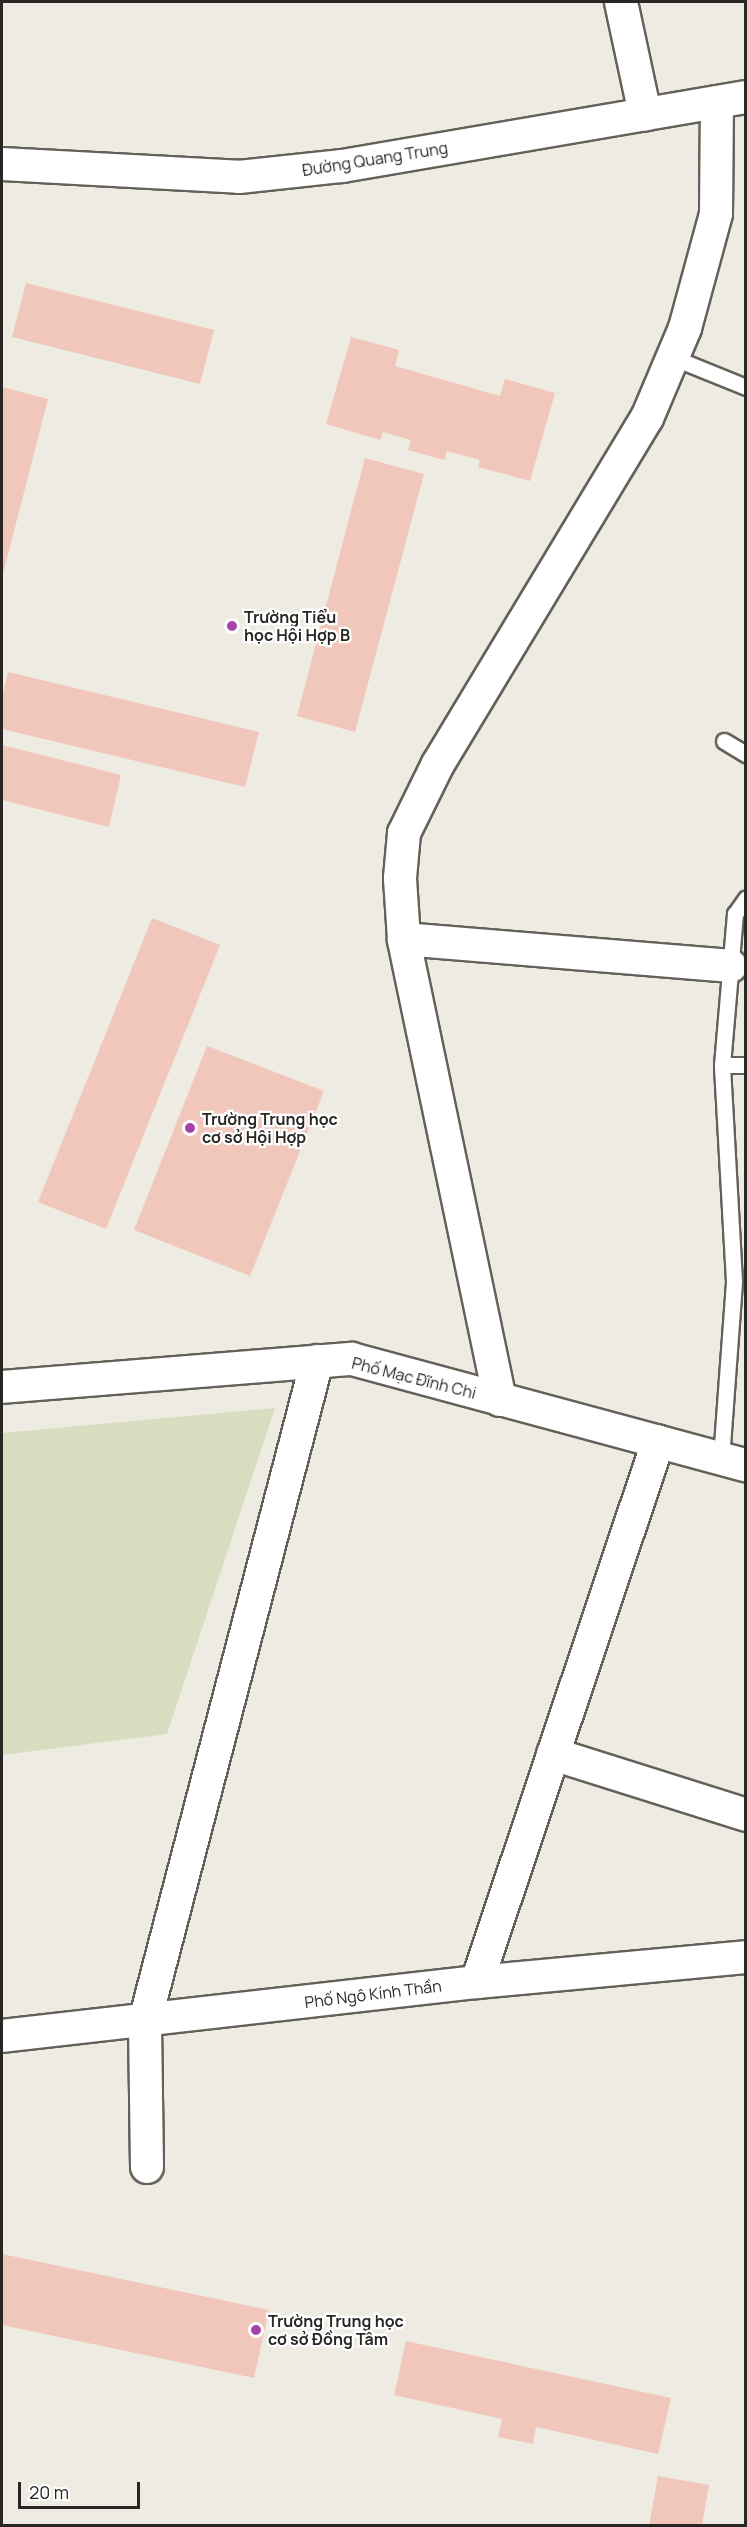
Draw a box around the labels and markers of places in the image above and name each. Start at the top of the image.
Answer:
place label: Trường Tiểu học Hội Hợp B [244,607,350,645]
marker: Trường Tiểu học Hội Hợp B [225,619,239,633]
place label: Trường Trung học cơ sở Hội Hợp [202,1109,338,1147]
marker: Trường Trung học cơ sở Hội Hợp [183,1121,197,1135]
place label: Trường Trung học cơ sở Đồng Tâm [268,2311,404,2349]
marker: Trường Trung học cơ sở Đồng Tâm [249,2323,263,2337]

